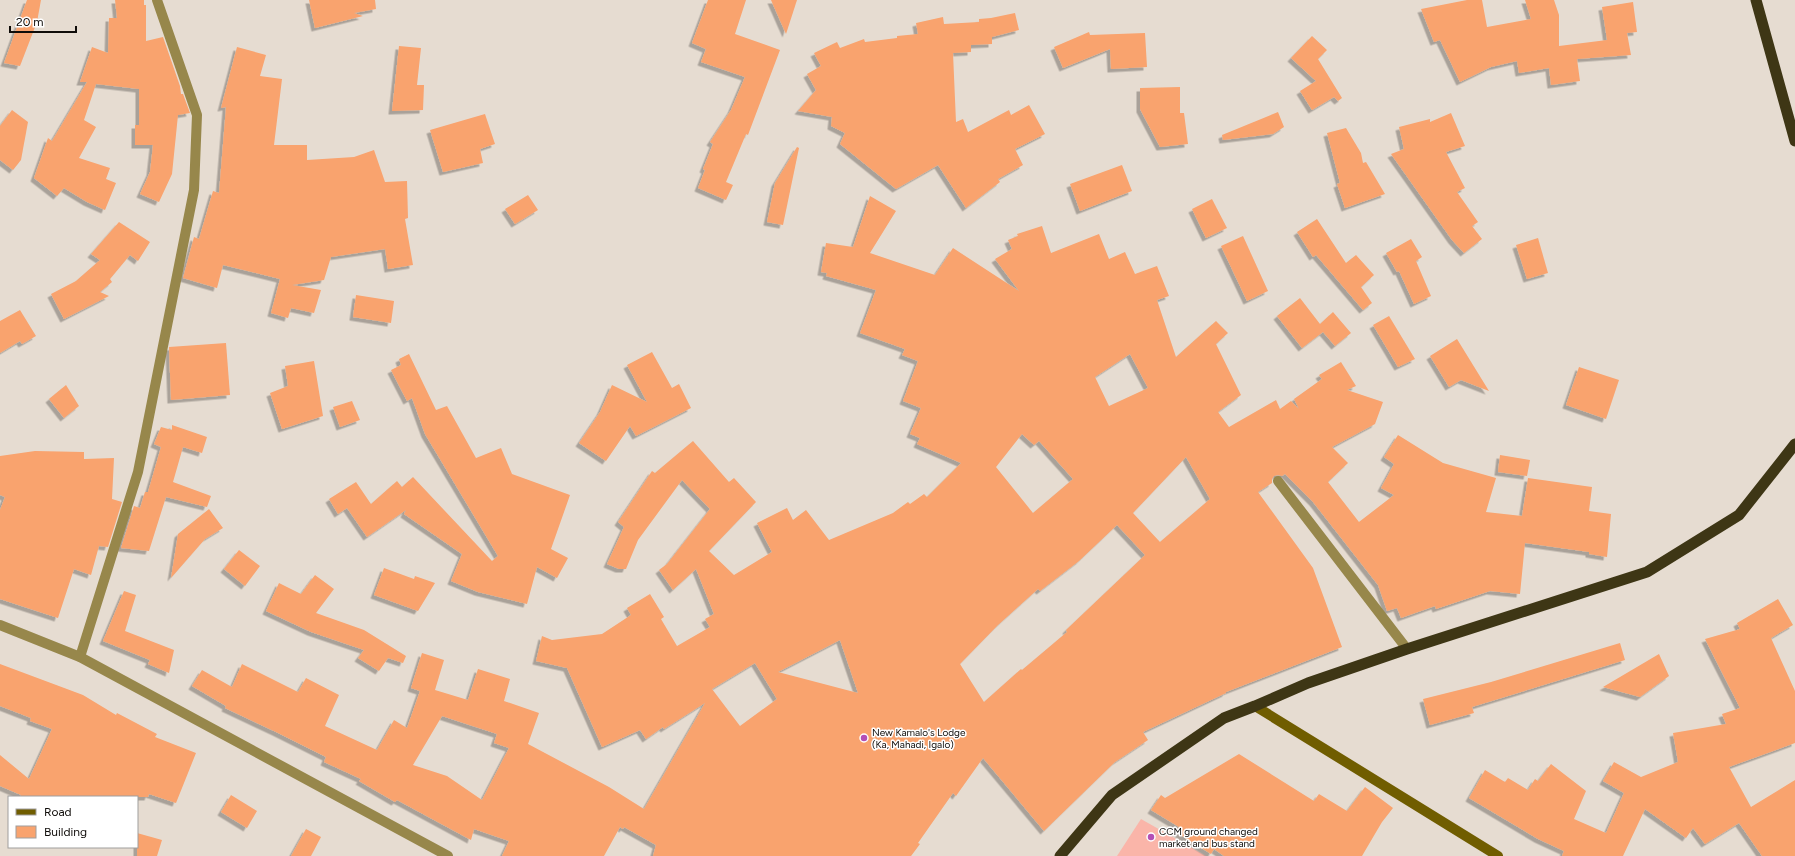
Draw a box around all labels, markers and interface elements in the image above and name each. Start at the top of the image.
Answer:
scale bar [10,8,76,34]
text: 20 m [16,15,44,29]
place label: New Kamalo's Lodge (Ka, Mahadi, Igalo) [872,726,966,751]
marker: New Kamalo's Lodge (Ka, Mahadi, Igalo) [859,733,869,743]
legend [8,796,138,848]
text: Road [44,805,72,819]
text: Building [44,825,87,839]
place label: CCM ground changed market and bus stand [1159,825,1258,850]
marker: CCM ground changed market and bus stand [1146,832,1156,842]

